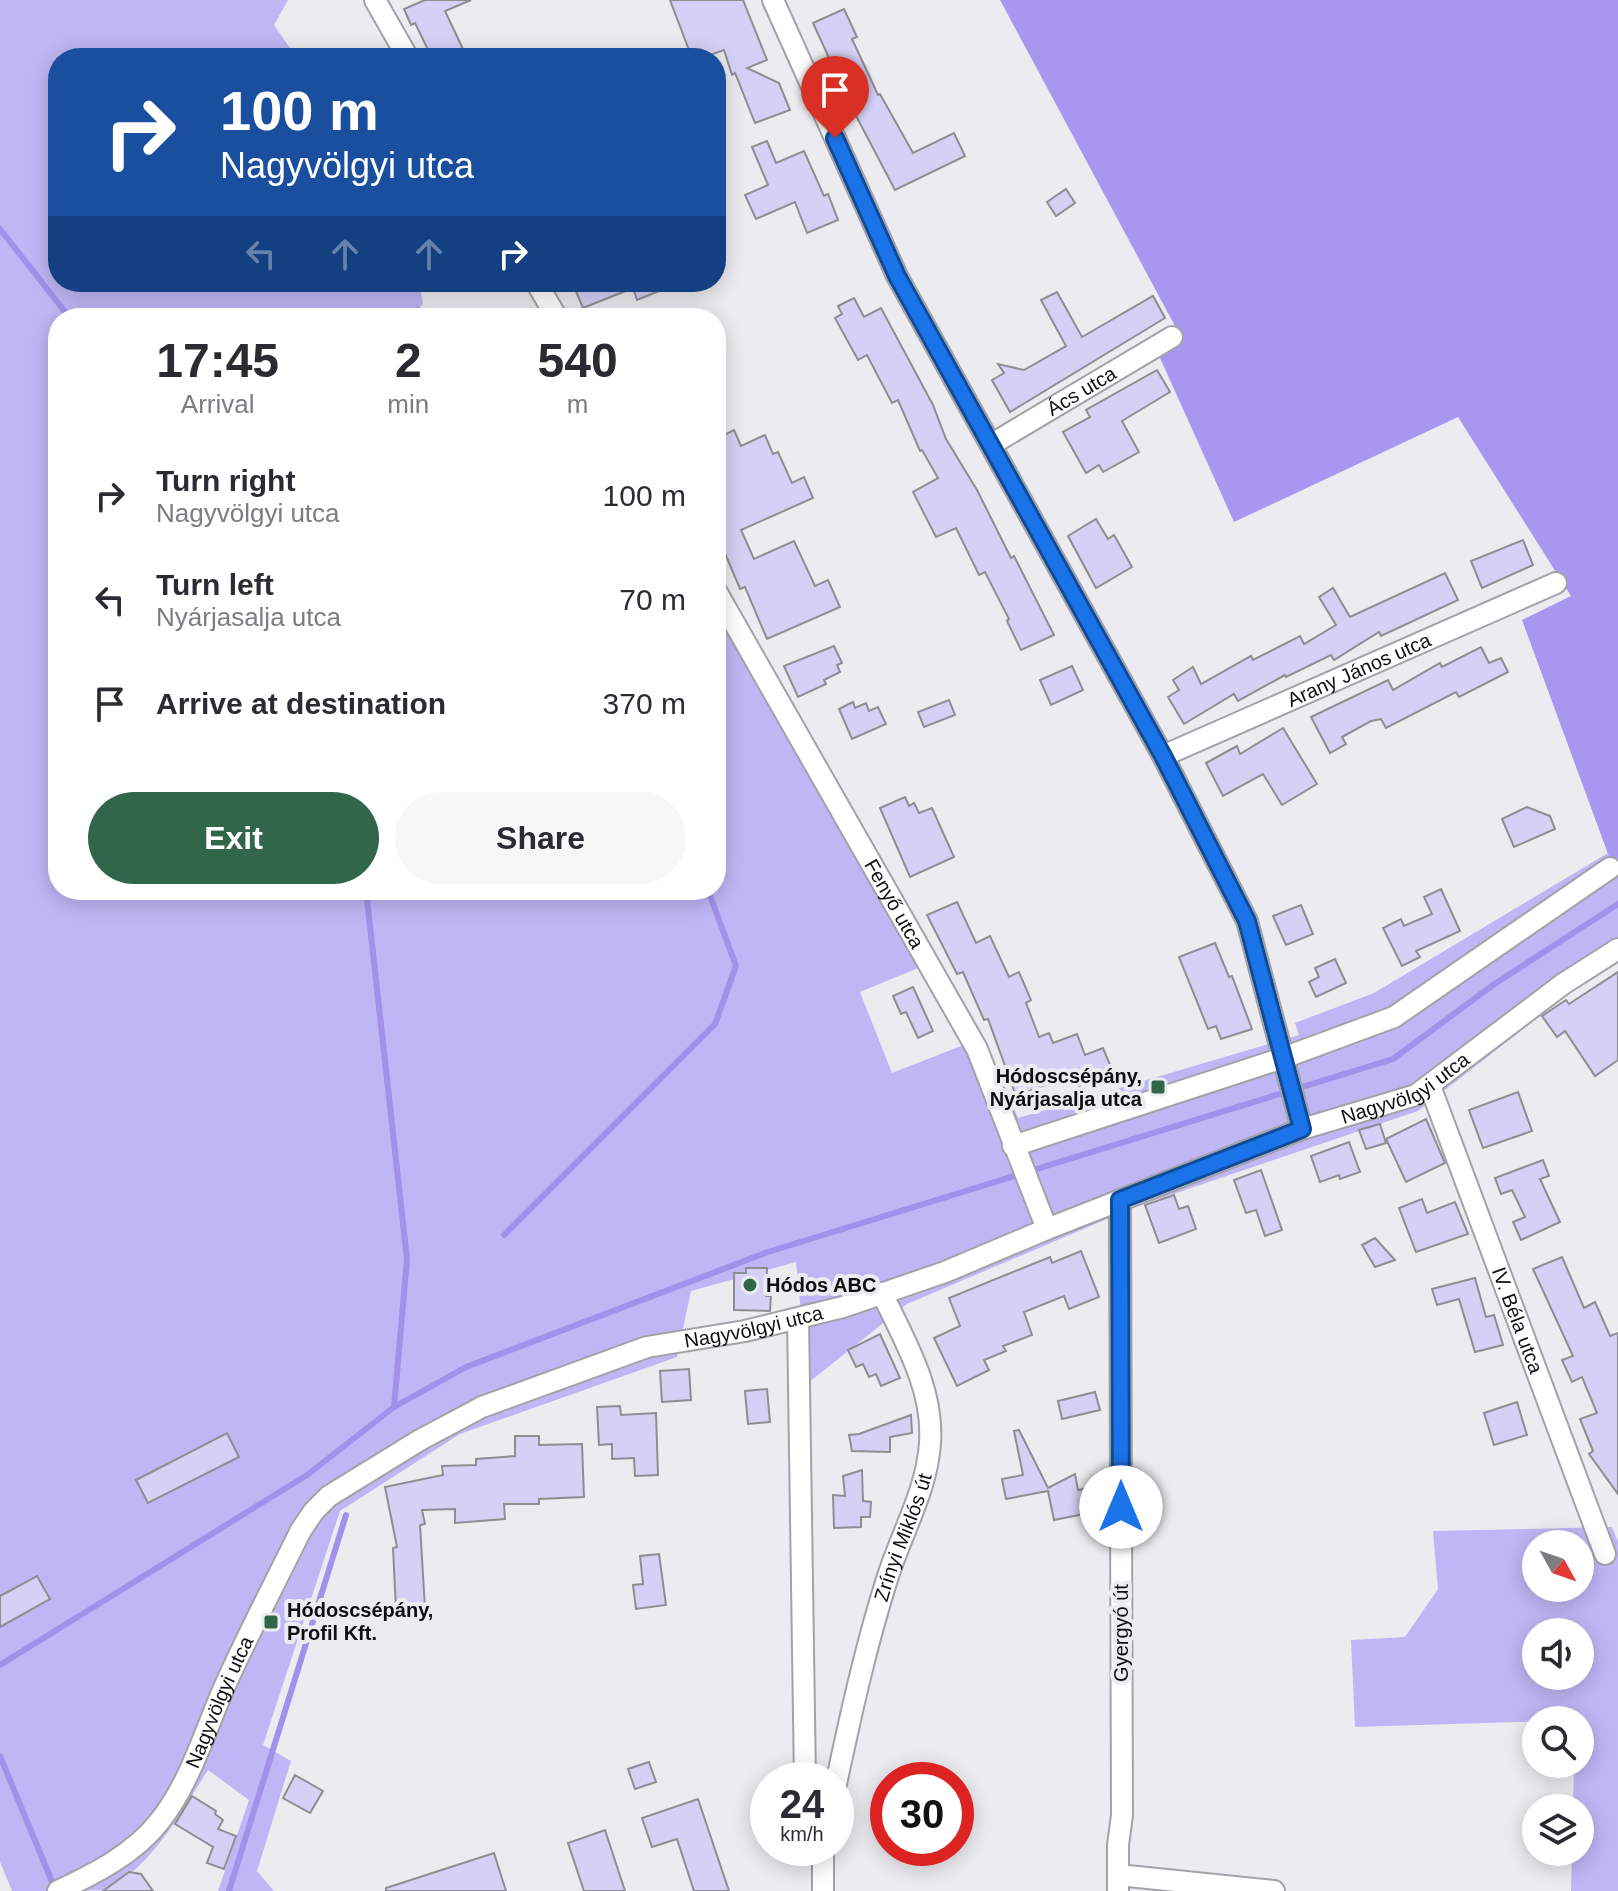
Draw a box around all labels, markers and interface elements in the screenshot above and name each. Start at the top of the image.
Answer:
pin [801,56,869,138]
icon: arrive [813,68,857,112]
text: 100 m [220,79,379,142]
icon: right [88,80,192,184]
text: Nagyvölgyi utca [220,145,474,186]
icon: left [239,232,283,276]
icon: ahead [323,232,367,276]
icon: ahead [407,232,451,276]
icon: right [491,232,535,276]
text: 17:45 [156,334,279,387]
text: 2 [395,334,422,387]
text: 540 [538,334,618,387]
street label: Ács utca [1043,361,1121,420]
text: Arrival [181,389,255,419]
text: min [387,389,429,419]
text: m [567,389,588,419]
text: Turn right [156,464,295,497]
icon: right [88,474,132,518]
text: 100 m [603,479,686,512]
text: Nagyvölgyi utca [156,498,340,528]
text: Turn left [156,568,274,601]
icon: left [88,578,132,622]
text: 70 m [619,583,686,616]
text: Nyárjasalja utca [156,602,341,632]
street label: Arany János utca [1284,628,1435,711]
icon: arrive [88,682,132,726]
text: Arrive at destination [156,687,446,720]
text: 370 m [603,687,686,720]
button: Exit [88,792,379,884]
button: Share [395,792,686,884]
street label: Fenyő utca [860,855,929,953]
street label: Nagyvölgyi utca [1338,1047,1474,1128]
place label: Hódoscsépány, Nyárjasalja utca [990,1065,1143,1110]
marker: Hódoscsépány, Nyárjasalja utca [1149,1078,1167,1096]
street label: IV. Béla utca [1488,1264,1548,1377]
place label: Hódos ABC [766,1274,876,1296]
marker: Hódos ABC [741,1276,759,1294]
street label: Nagyvölgyi utca [683,1301,826,1352]
position arrow [1079,1465,1163,1549]
street label: Zrínyi Miklós út [870,1471,936,1604]
north arrow [1522,1530,1594,1602]
map controls [1522,1530,1594,1866]
street label: Gyergyó út [1110,1584,1132,1682]
place label: Hódoscsépány, Profil Kft. [287,1599,433,1644]
marker: Hódoscsépány, Profil Kft. [262,1613,280,1631]
button: sound [1522,1618,1594,1690]
street label: Nagyvölgyi utca [181,1632,258,1771]
button: search [1522,1706,1594,1778]
speed limit sign: 30 [870,1762,974,1866]
text: 24 [780,1782,824,1826]
button: layers [1522,1794,1594,1866]
text: km/h [780,1823,824,1845]

